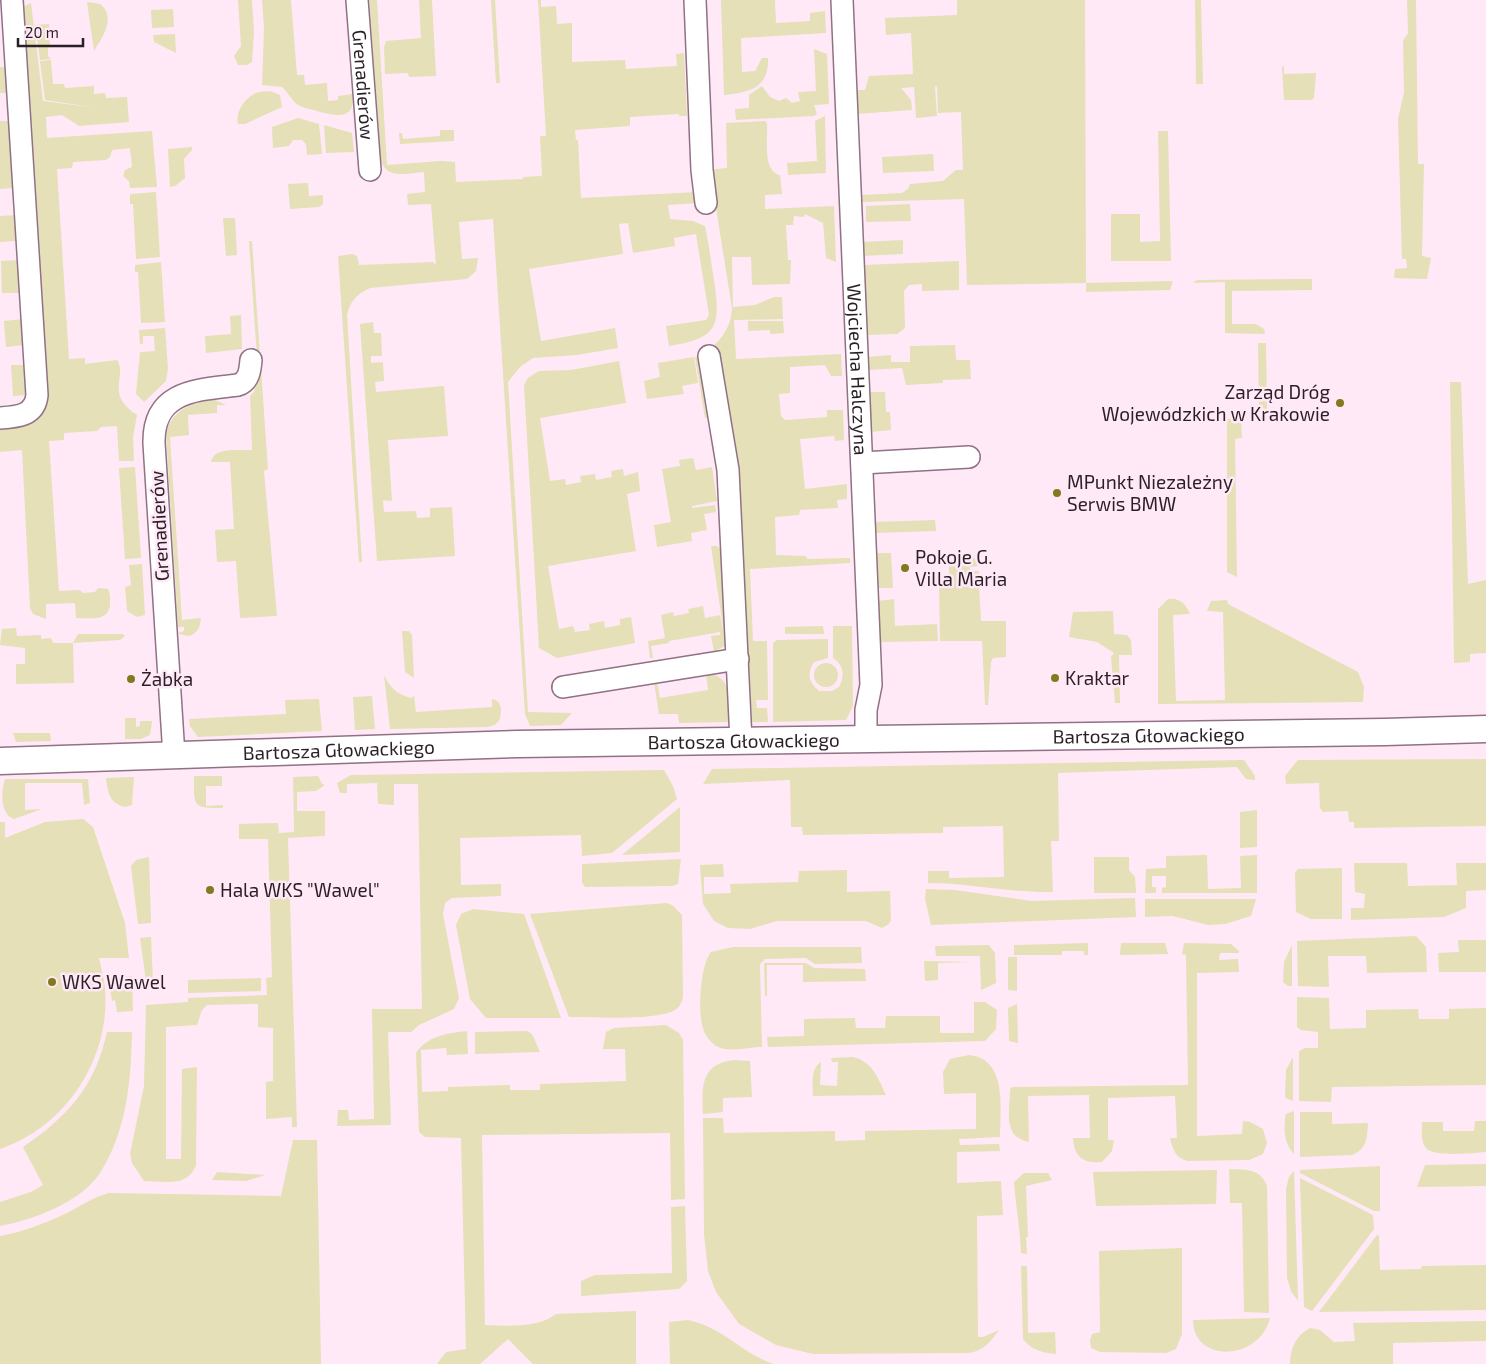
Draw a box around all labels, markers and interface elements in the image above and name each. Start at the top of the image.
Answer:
scale bar [18,15,82,47]
text: 20 m [25,23,59,41]
street label: Grenadierów [348,29,380,141]
street label: Wojciecha Halczyna [843,283,873,456]
place label: Zarząd Dróg Wojewódzkich w Krakowie [1102,380,1330,425]
marker: Zarząd Dróg Wojewódzkich w Krakowie [1334,397,1346,409]
street label: Grenadierów [144,470,173,582]
place label: MPunkt Niezależny Serwis BMW [1067,470,1233,515]
marker: MPunkt Niezależny Serwis BMW [1051,487,1063,499]
place label: Pokoje G. Villa Maria [915,545,1007,590]
marker: Pokoje G. Villa Maria [899,562,911,574]
place label: Kraktar [1065,666,1130,689]
place label: Żabka [141,667,193,690]
marker: Kraktar [1049,672,1061,684]
marker: Żabka [125,673,137,685]
street label: Bartosza Głowackiego [1052,722,1245,748]
street label: Bartosza Głowackiego [647,728,840,753]
street label: Bartosza Głowackiego [242,735,435,764]
place label: Hala WKS "Wawel" [220,878,380,901]
marker: Hala WKS "Wawel" [204,884,216,896]
place label: WKS Wawel [62,970,166,993]
marker: WKS Wawel [46,976,58,988]

